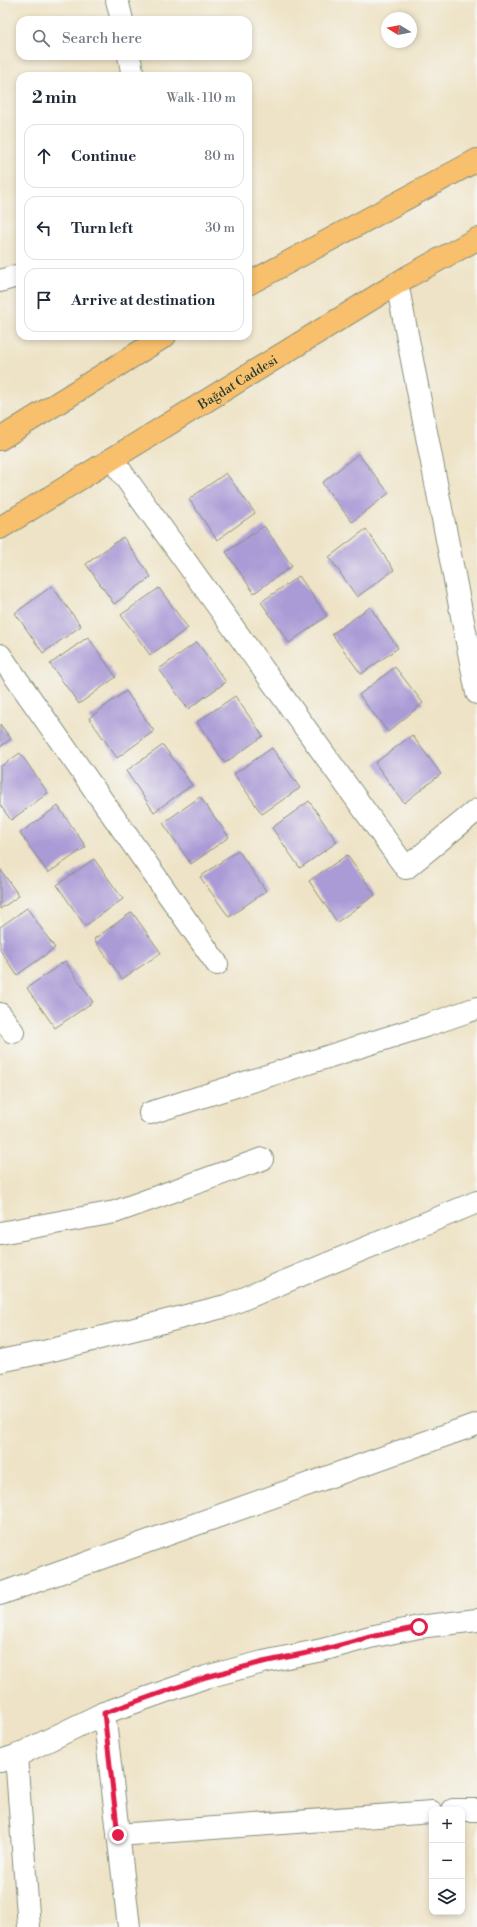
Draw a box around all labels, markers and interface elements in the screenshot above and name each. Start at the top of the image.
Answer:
north arrow [381,12,417,48]
search box [16,16,252,60]
icon: search [30,27,52,49]
text: Search here [62,29,142,48]
text: 2 min [32,87,77,109]
text: Walk · 110 m [166,90,236,106]
icon: ahead [33,145,55,167]
text: Continue [71,147,136,166]
text: 80 m [204,148,235,164]
icon: left [33,217,55,239]
text: Turn left [71,219,133,238]
text: 30 m [205,220,235,236]
icon: arrive [33,289,55,311]
text: Arrive at destination [71,291,215,310]
street label: Bağdat Caddesi [194,352,281,414]
route start [410,1618,428,1636]
map controls [429,1807,465,1915]
button: + [429,1807,465,1843]
route end [109,1826,127,1844]
button: − [429,1843,465,1879]
button: layers [429,1879,465,1915]

